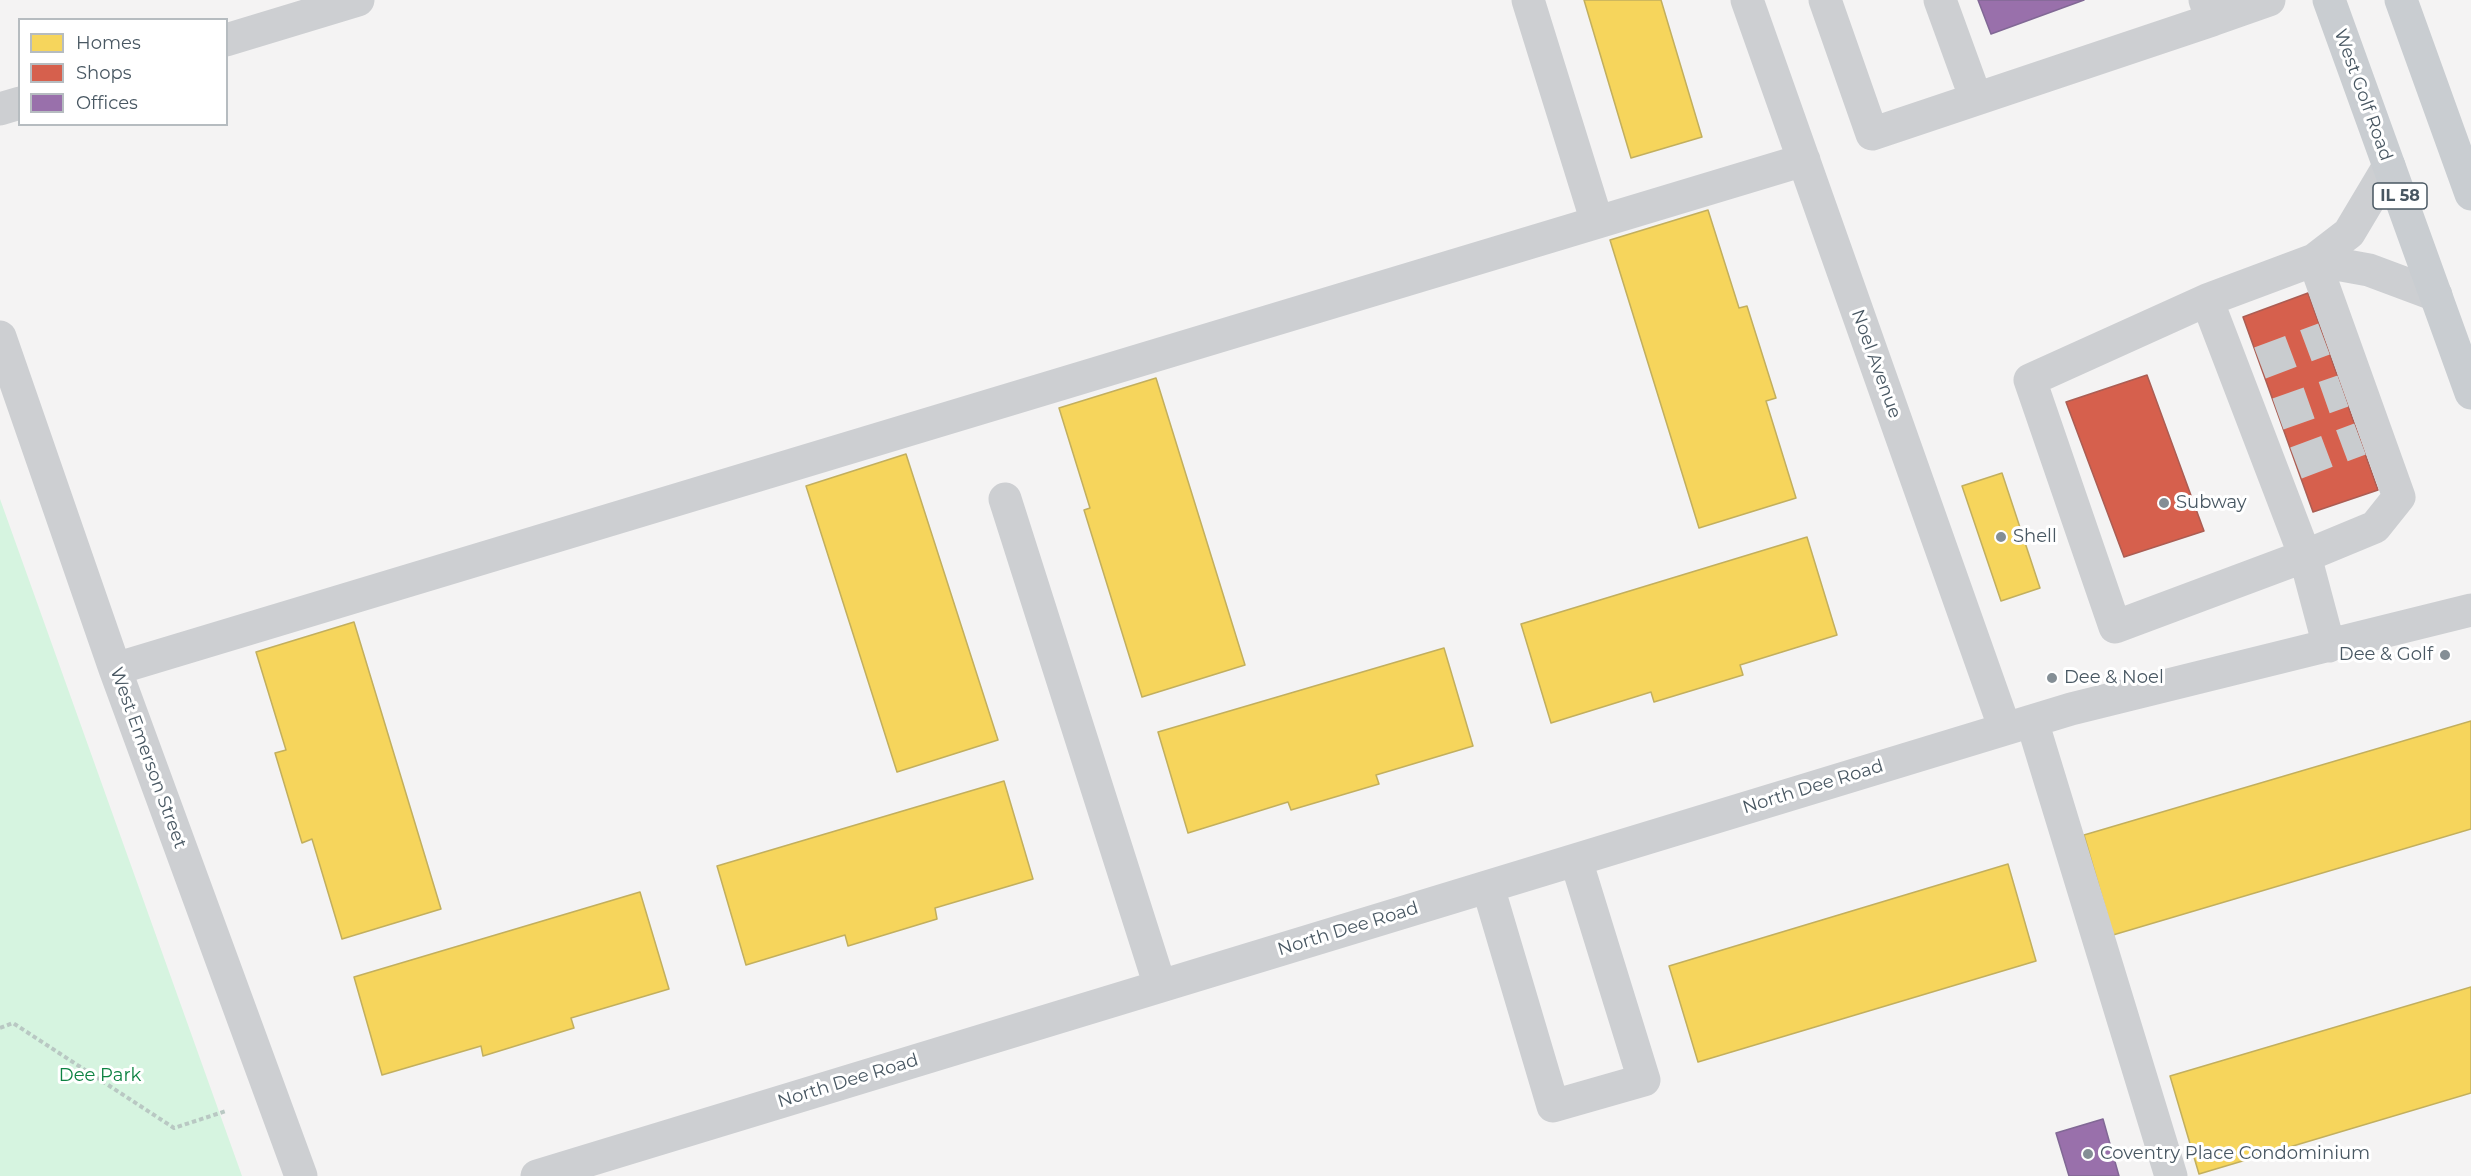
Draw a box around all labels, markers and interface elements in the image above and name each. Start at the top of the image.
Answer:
legend [18,18,228,126]
street label: West Golf Road [2329,26,2397,164]
text: Homes [76,32,141,54]
text: Shops [76,62,132,84]
text: Offices [76,92,138,114]
road number: IL 58 [2373,183,2427,209]
street label: Noel Avenue [1846,307,1906,421]
place label: Subway [2176,492,2247,514]
marker: Subway [2157,496,2171,510]
place label: Shell [2013,526,2057,548]
marker: Shell [1994,530,2008,544]
place label: Dee & Golf [2339,644,2433,666]
marker: Dee & Golf [2438,648,2452,662]
street label: West Emerson Street [105,664,191,852]
place label: Dee & Noel [2064,667,2164,689]
marker: Dee & Noel [2045,671,2059,685]
street label: North Dee Road [1740,755,1886,819]
street label: North Dee Road [1275,897,1421,961]
street label: North Dee Road [775,1049,921,1113]
park label: Dee Park [59,1065,141,1087]
place label: Coventry Place Condominium [2100,1143,2370,1165]
marker: Coventry Place Condominium [2081,1147,2095,1161]

